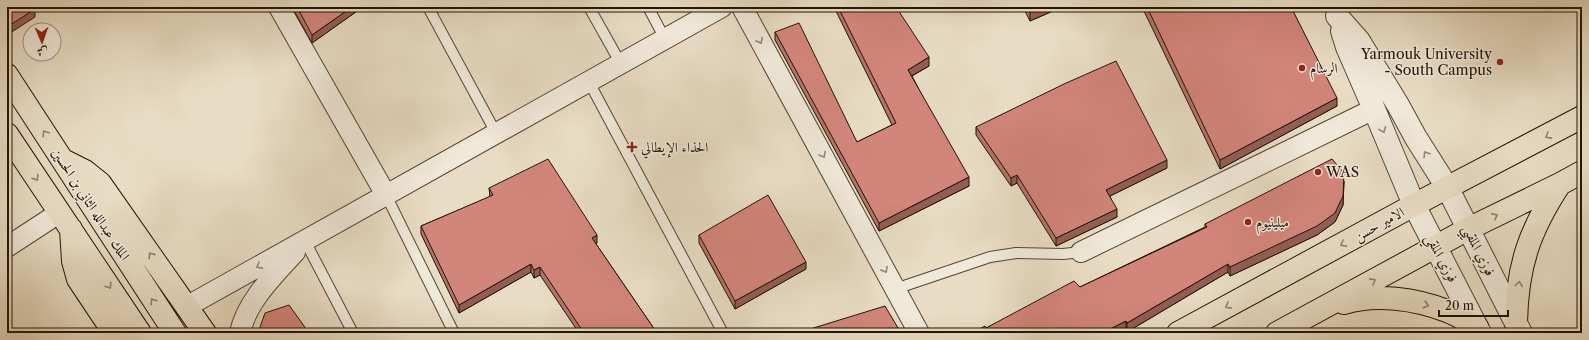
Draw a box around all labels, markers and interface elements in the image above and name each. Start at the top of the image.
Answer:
north arrow [22,22,62,62]
one-way arrow [756,37,763,44]
text: ش [37,45,48,59]
place label: Yarmouk University - South Campus [1360,45,1492,79]
marker: Yarmouk University - South Campus [1495,57,1505,67]
place label: الرسام [1310,59,1338,81]
marker: الرسام [1297,63,1307,73]
one-way arrow [1378,126,1386,133]
one-way arrow [42,130,50,137]
one-way arrow [1545,131,1552,138]
place label: الحذاء الإيطالي [641,138,708,159]
marker: الحذاء الإيطالي [626,141,638,153]
street label: الملك عبدالله الثاني بن الحسين [45,144,134,265]
one-way arrow [818,151,825,159]
one-way arrow [1424,151,1431,158]
place label: WAS [1325,163,1359,181]
marker: WAS [1313,167,1323,177]
one-way arrow [31,174,39,181]
street label: الامير حسن [1351,203,1408,246]
place label: ميلينيوم [1256,213,1289,235]
one-way arrow [1491,213,1498,221]
marker: ميلينيوم [1243,217,1253,227]
street label: فوزي الملقيي [1455,221,1500,281]
street label: فوزي الملقي [1417,231,1462,288]
one-way arrow [1339,239,1347,247]
one-way arrow [149,253,156,260]
one-way arrow [256,261,263,269]
one-way arrow [880,265,887,273]
one-way arrow [1369,279,1376,286]
one-way arrow [104,281,111,288]
one-way arrow [1514,281,1523,288]
scale bar [1439,292,1508,318]
one-way arrow [151,298,158,305]
text: 20 m [1445,298,1474,313]
one-way arrow [1423,300,1430,309]
one-way arrow [1225,302,1233,309]

